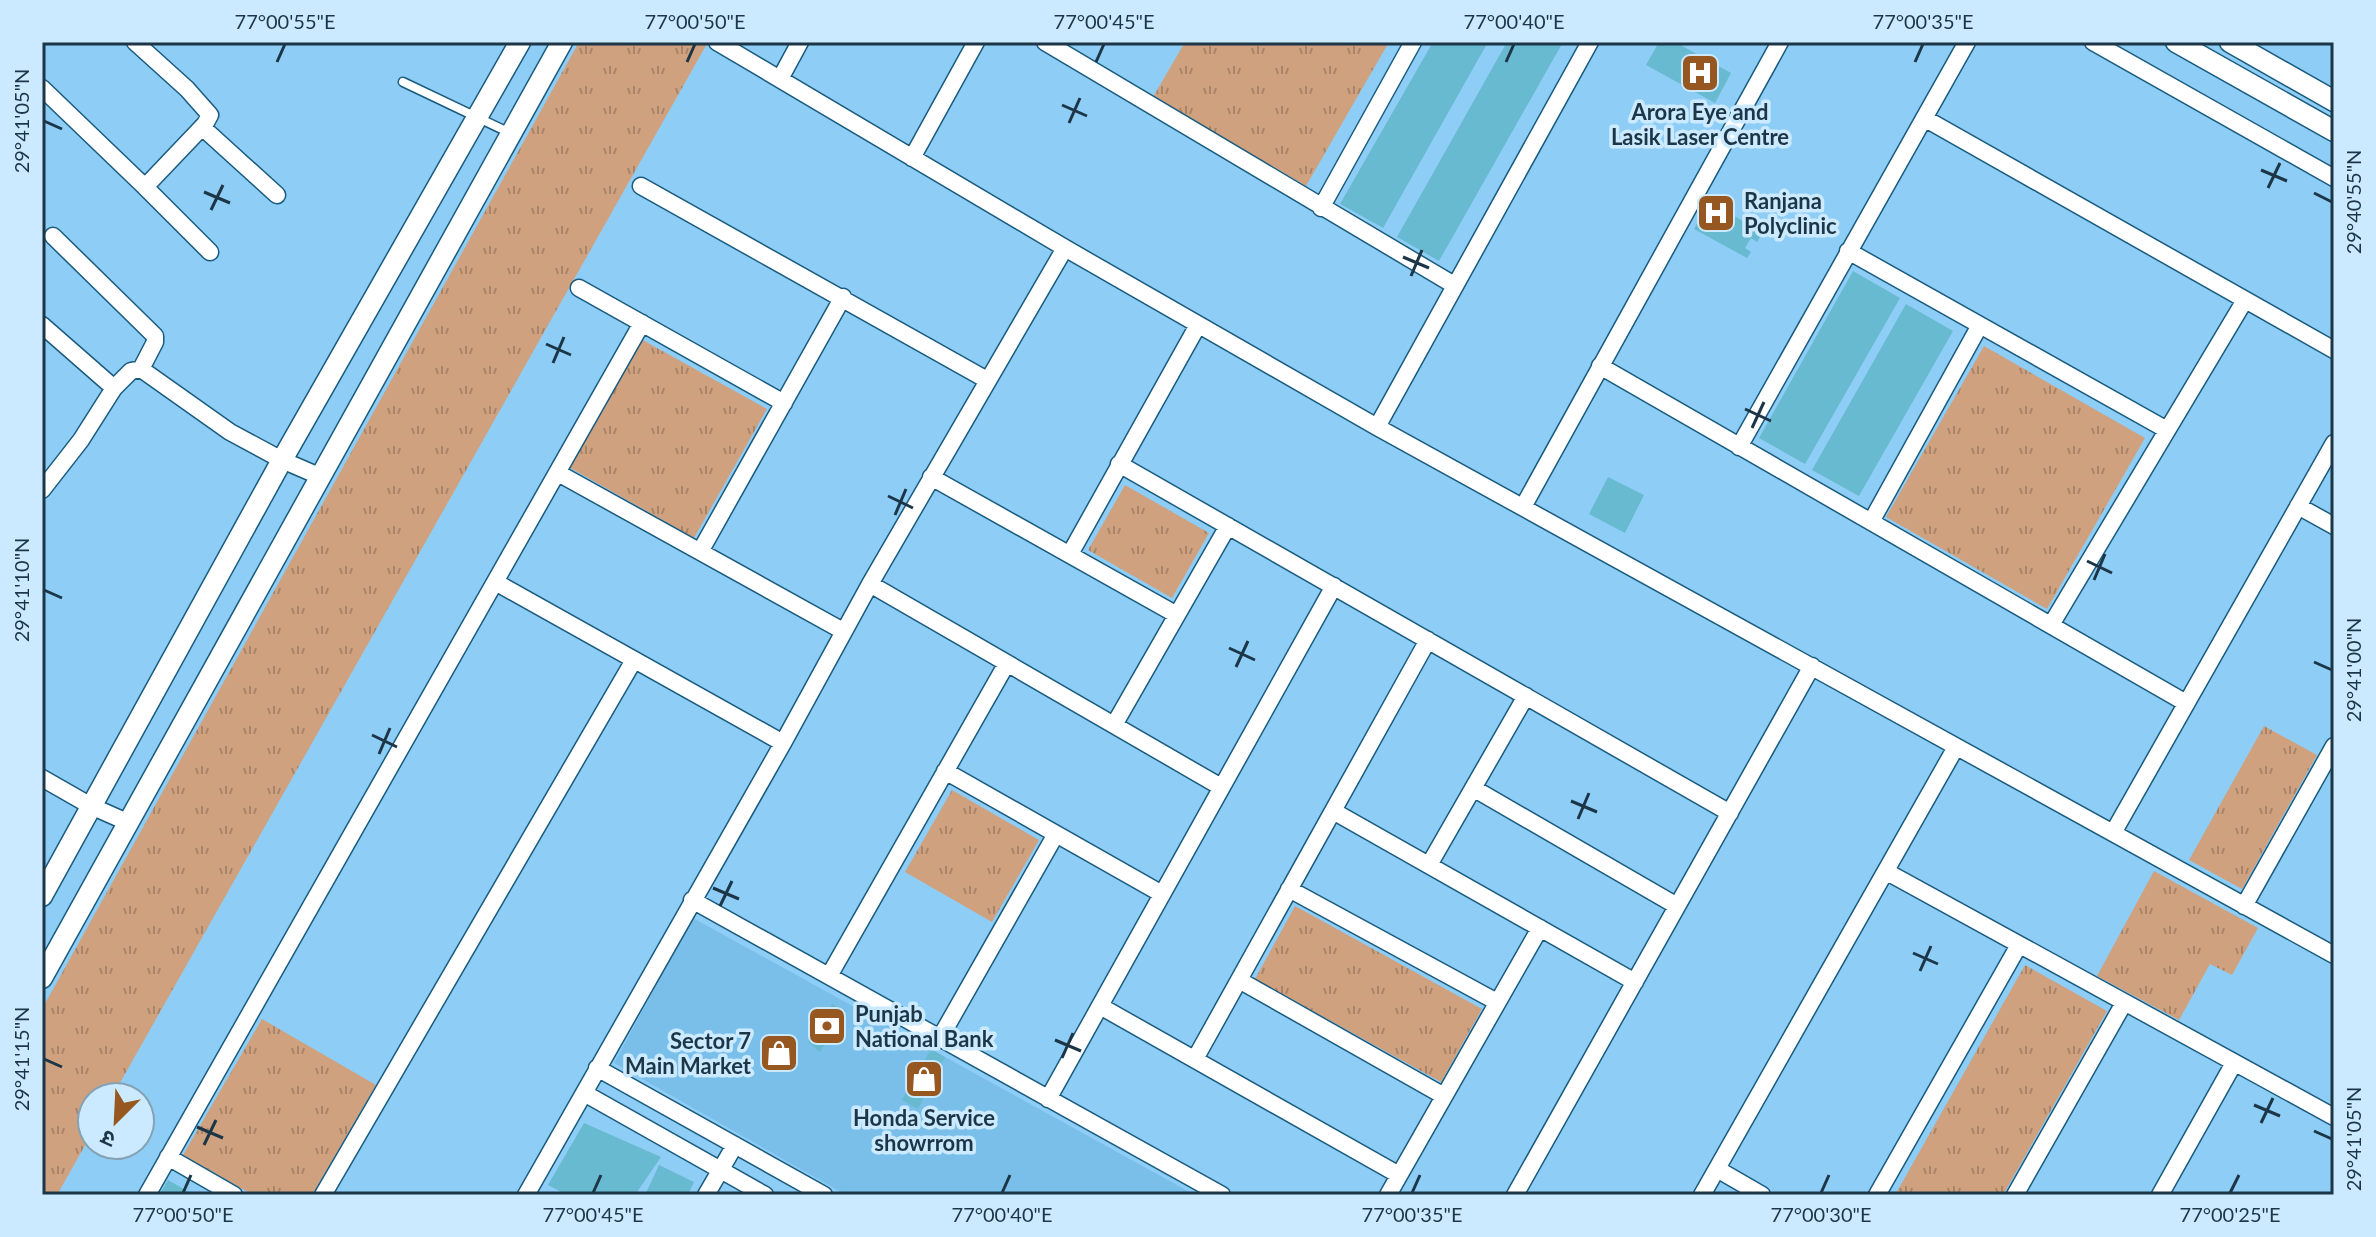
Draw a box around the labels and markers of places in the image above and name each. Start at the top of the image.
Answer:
hospital icon: Arora Eye and Lasik Laser Centre [1679,52,1721,94]
place label: Arora Eye and Lasik Laser Centre [1611,98,1789,150]
place label: Ranjana Polyclinic [1744,187,1837,239]
hospital icon: Ranjana Polyclinic [1695,192,1737,234]
place label: Punjab National Bank [855,1000,994,1052]
bank icon: Punjab National Bank [806,1005,848,1047]
place label: Sector 7 Main Market [625,1027,752,1079]
shop icon: Sector 7 Main Market [758,1032,800,1074]
shop icon: Honda Service showrrom [903,1058,945,1100]
place label: Honda Service showrrom [853,1104,995,1156]

